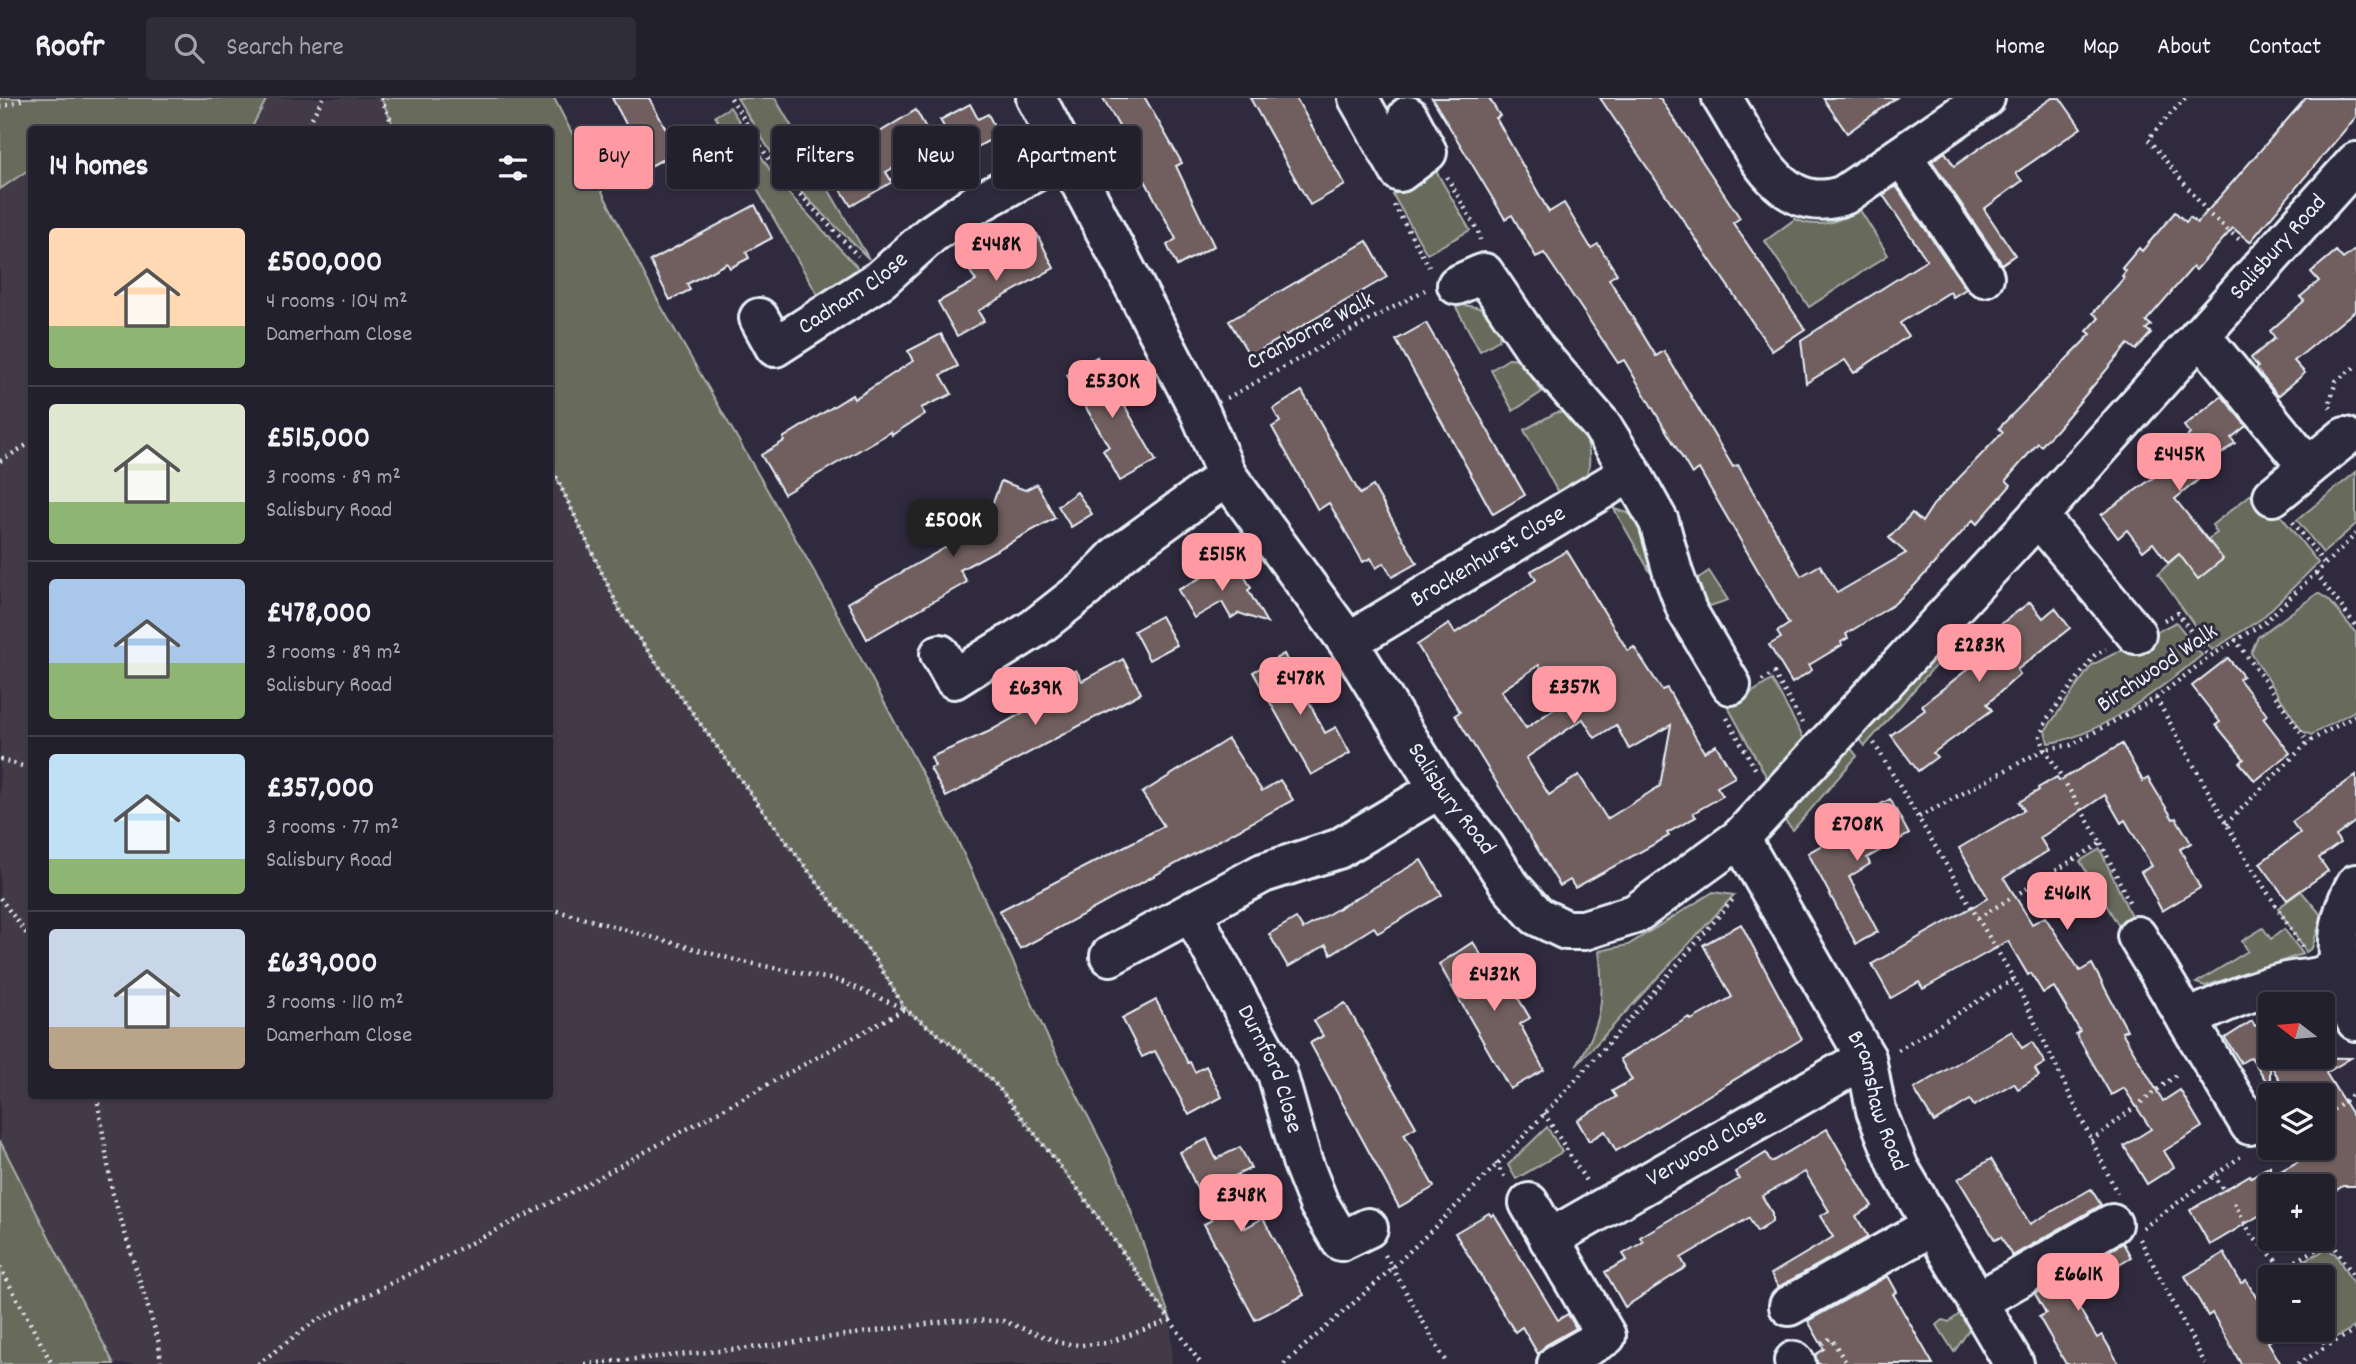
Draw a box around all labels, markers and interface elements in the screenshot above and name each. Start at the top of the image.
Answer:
search box [146,17,636,80]
text: Roofr [35,25,104,72]
icon: search [170,29,208,67]
text: Search here [226,30,344,67]
text: Home [1995,31,2045,65]
text: Map [2083,31,2119,65]
text: About [2157,31,2211,65]
text: Contact [2249,31,2321,65]
chip: Buy [574,126,653,189]
chip: Rent [667,126,758,189]
chip: Filters [772,126,879,189]
chip: New [893,126,979,189]
chip: Apartment [993,126,1141,189]
text: 14 homes [49,147,148,190]
icon: filters [494,149,532,187]
street label: Salisbury Road [2222,188,2335,308]
pin: £448K [947,223,1045,283]
text: £448K [971,229,1021,262]
text: £500,000 [266,243,382,286]
street label: Cadnam Close [792,244,917,345]
icon: home [105,256,189,340]
street label: Cranborne Walk [1241,284,1381,380]
text: 4 rooms · 104 m² [266,286,408,319]
text: Damerham Close [266,319,412,352]
pin: £530K [1063,360,1161,420]
text: £530K [1084,366,1140,399]
text: £515,000 [266,419,370,462]
icon: home [105,432,189,516]
pin: £445K [2130,434,2228,493]
text: £445K [2153,439,2205,472]
text: 3 rooms · 89 m² [266,462,401,495]
text: Salisbury Road [266,495,392,528]
street label: Brockenhurst Close [1404,498,1573,617]
pin: £500K [904,500,1002,559]
text: £500K [924,505,982,538]
pin: £515K [1173,533,1271,593]
text: £515K [1198,539,1246,572]
text: £478,000 [266,594,372,637]
icon: home [105,607,189,691]
street label: Birchwood Walk [2091,616,2225,722]
pin: £283K [1930,624,2028,684]
text: £283K [1953,630,2005,663]
text: 3 rooms · 89 m² [266,637,401,670]
pin: £478K [1251,658,1349,717]
text: £478K [1275,663,1325,696]
pin: £357K [1525,666,1623,726]
pin: £639K [986,668,1084,727]
text: Salisbury Road [266,670,392,703]
text: £357K [1548,672,1600,705]
text: £639K [1008,673,1062,706]
street label: Salisbury Road [1398,737,1503,862]
text: £357,000 [266,769,374,812]
icon: home [105,782,189,866]
pin: £708K [1808,804,1906,863]
text: £708K [1831,809,1883,842]
text: 3 rooms · 77 m² [266,812,399,845]
text: Salisbury Road [266,845,392,878]
pin: £461K [2018,872,2116,932]
text: £461K [2043,878,2091,911]
text: £639,000 [266,944,378,987]
pin: £432K [1445,954,1543,1013]
icon: home [105,957,189,1041]
text: £432K [1468,959,1520,992]
text: 3 rooms · 110 m² [266,987,404,1020]
north arrow [2258,992,2334,1069]
map controls [2258,992,2335,1342]
street label: Durnford Close [1227,999,1310,1137]
text: Damerham Close [266,1020,412,1053]
street label: Bramshaw Road [1837,1025,1916,1176]
button: layers [2258,1083,2335,1160]
street label: Verwood Close [1641,1101,1773,1197]
pin: £348K [1192,1174,1290,1234]
button: + [2258,1174,2335,1251]
text: £348K [1215,1180,1267,1213]
pin: £661K [2029,1254,2127,1313]
text: £661K [2053,1259,2103,1292]
button: − [2258,1265,2335,1342]

